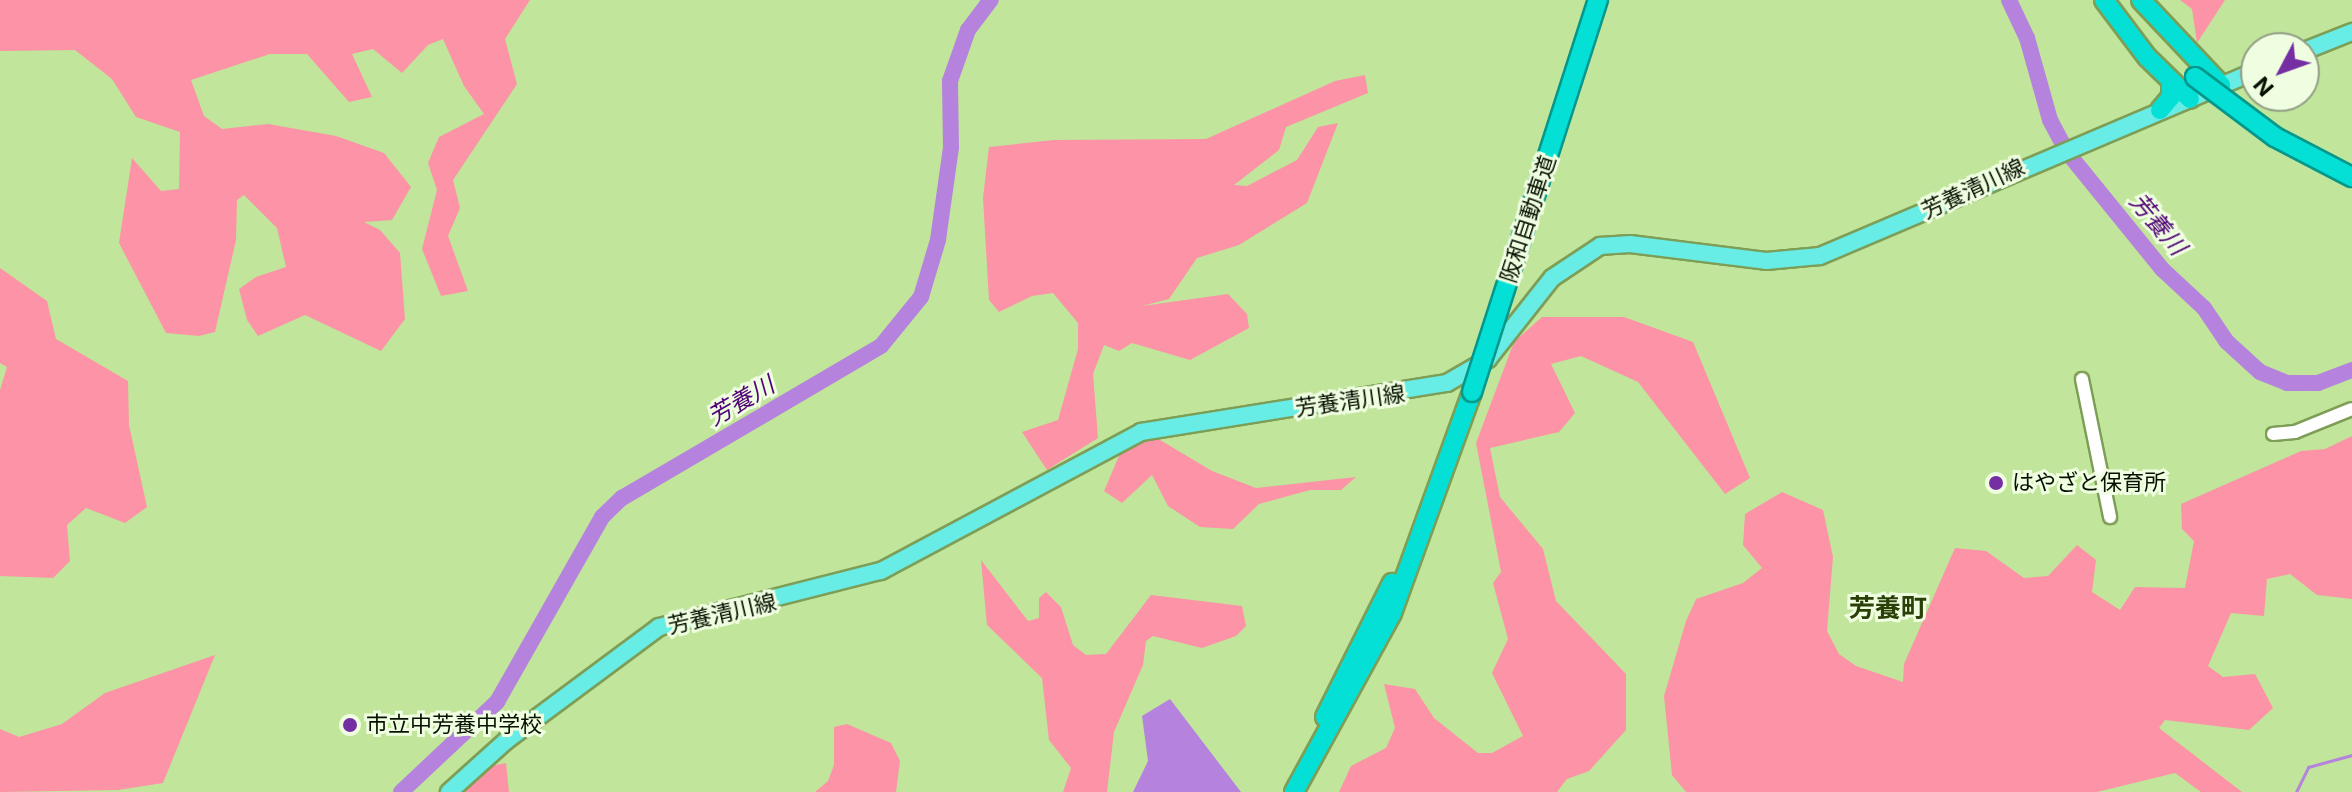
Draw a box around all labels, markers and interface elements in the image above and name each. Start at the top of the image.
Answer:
north arrow [2240,32,2320,112]
text: N [2248,72,2279,101]
street label: 阪和自動車道 [1495,152,1561,286]
street label: 芳養清川線 [1918,154,2028,224]
water label: 芳養川 [2124,187,2192,261]
water label: 芳養川 [703,371,779,431]
street label: 芳養清川線 [1294,380,1406,422]
place label: はやざと保育所 [2012,470,2166,496]
marker: はやざと保育所 [1987,474,2005,492]
street label: 芳養清川線 [665,589,779,639]
district label: 芳養町 [1849,592,1927,624]
place label: 市立中芳養中学校 [366,712,542,738]
marker: 市立中芳養中学校 [341,716,359,734]

